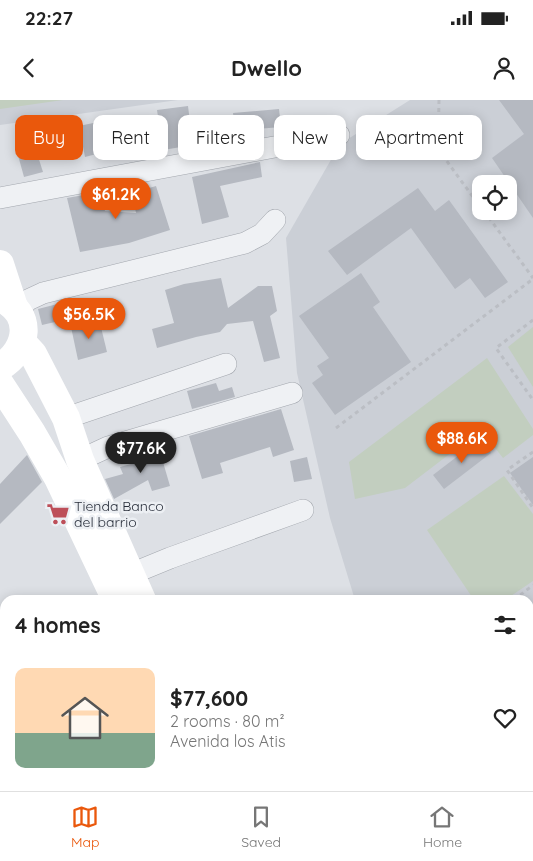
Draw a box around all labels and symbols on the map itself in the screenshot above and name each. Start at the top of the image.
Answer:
pin: $61.2K [75,178,157,220]
pin: $56.5K [48,298,130,340]
pin: $88.6K [421,422,503,464]
pin: $77.6K [100,432,182,474]
place label: Tienda Banco del barrio [74,497,164,531]
supermarket icon: Tienda Banco del barrio [45,501,71,527]

